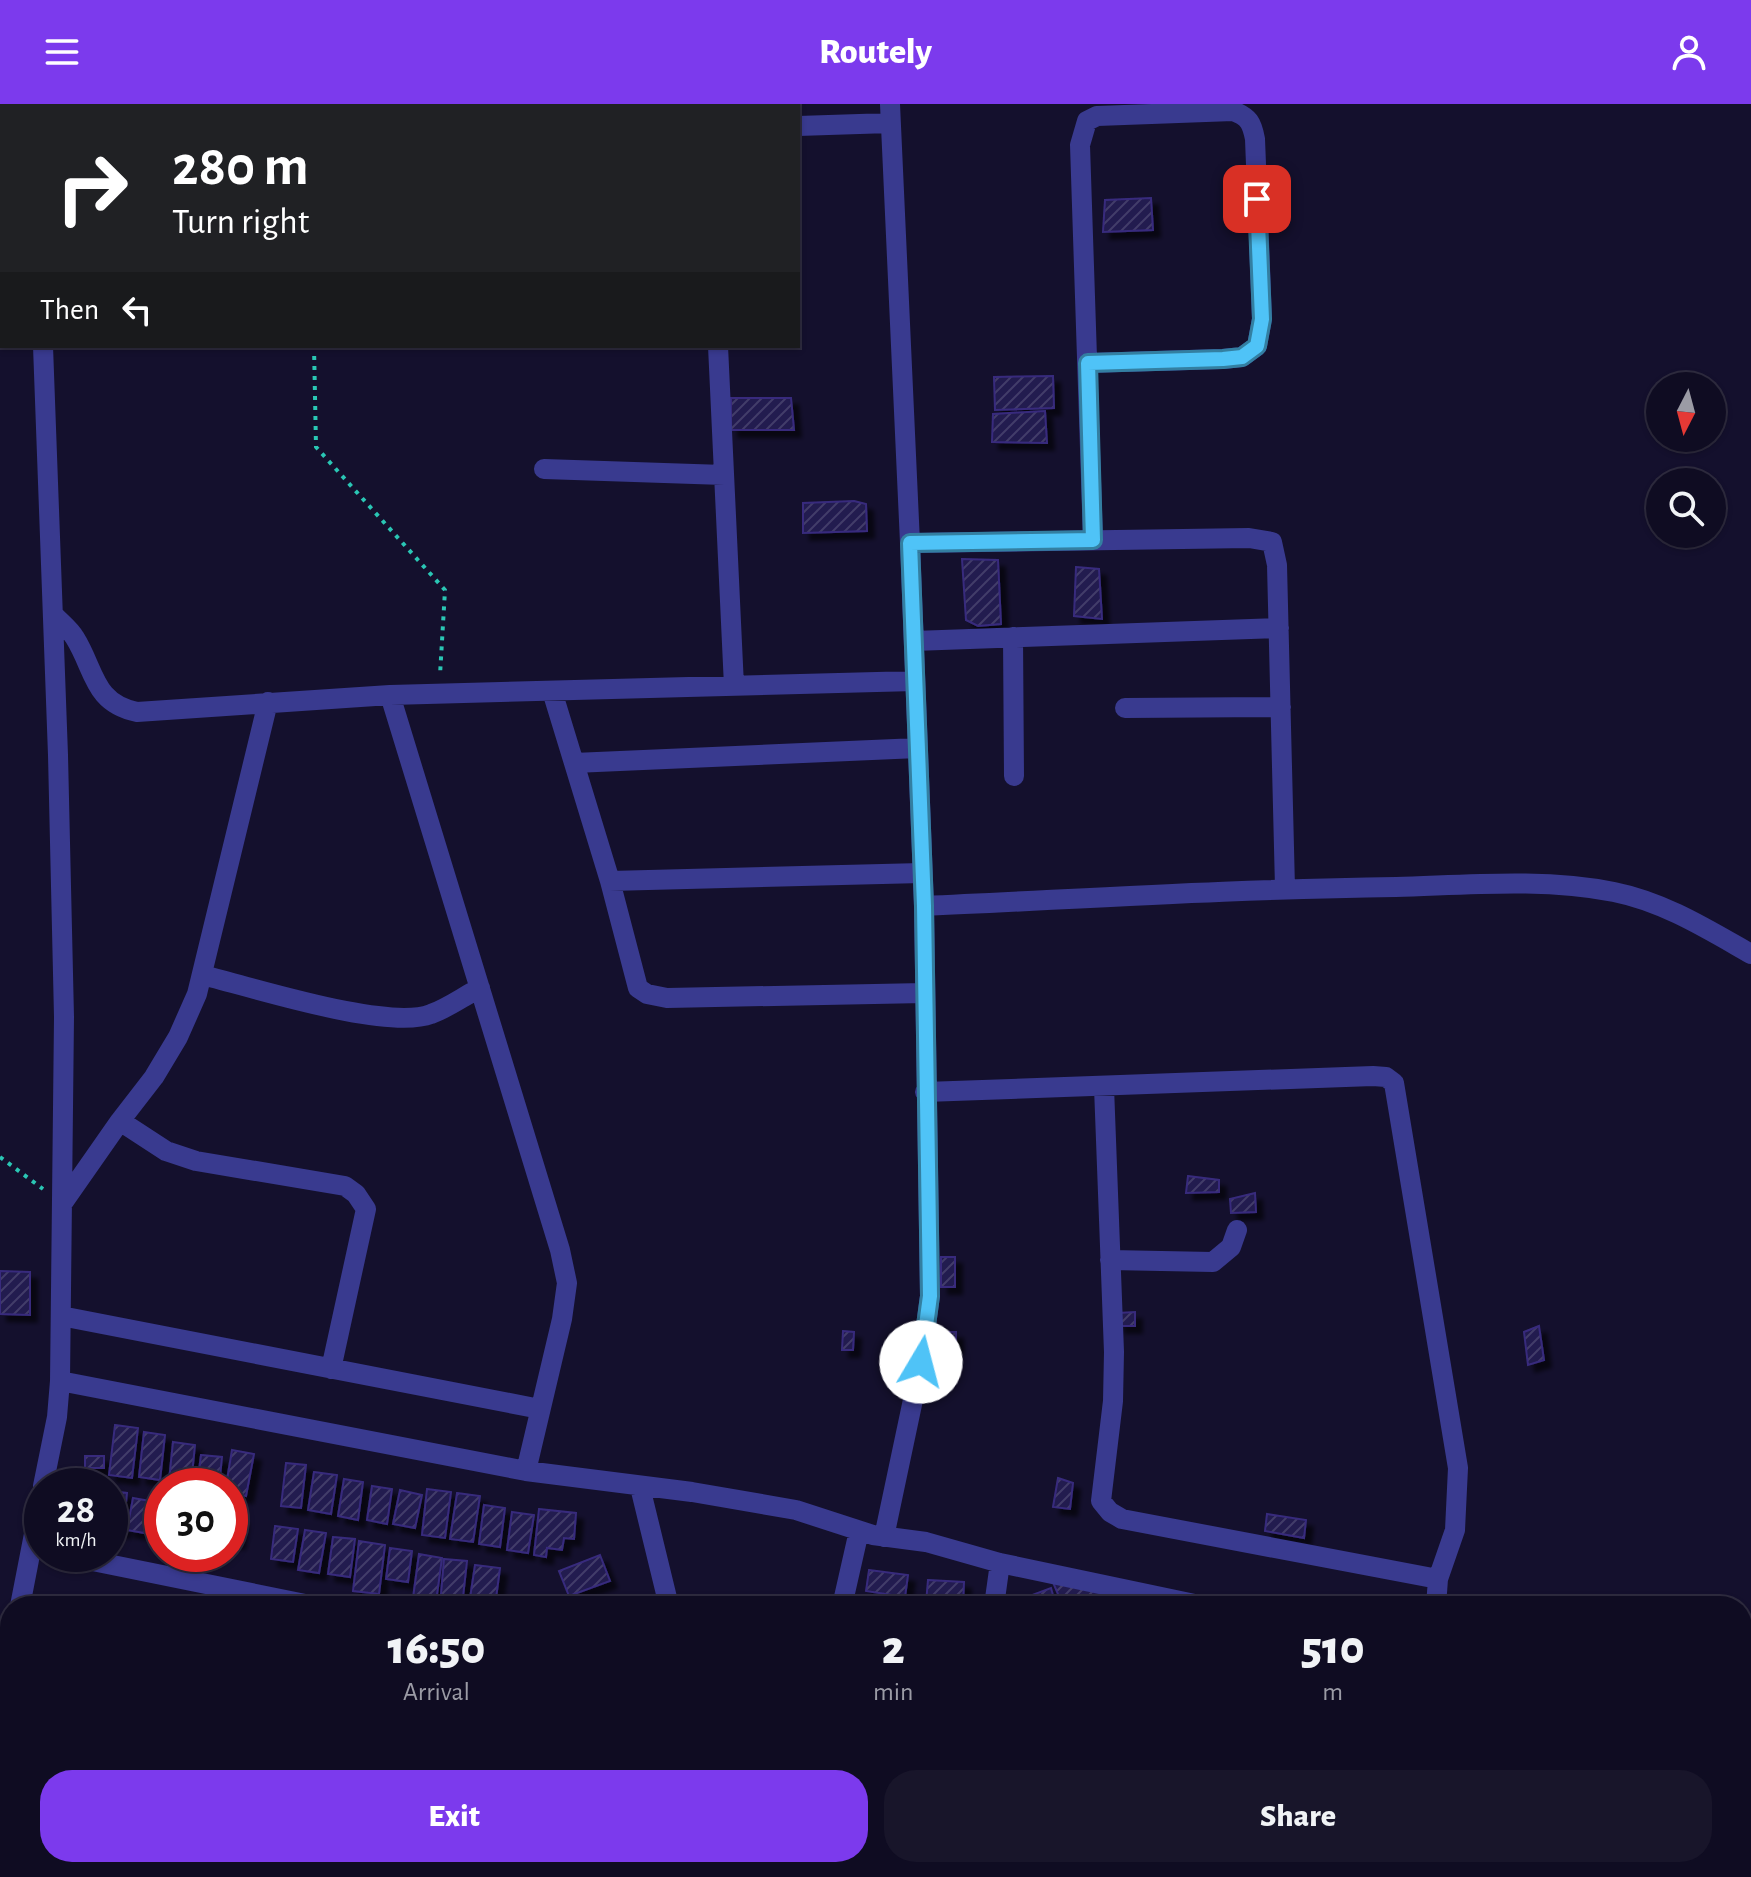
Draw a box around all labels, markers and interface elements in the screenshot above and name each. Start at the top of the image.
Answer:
icon: menu [40,30,84,74]
icon: person [1667,30,1711,74]
text: Routely [819,34,932,70]
icon: right [40,136,144,240]
text: 280 m [172,139,309,195]
pin [1223,165,1291,233]
icon: arrive [1235,177,1279,221]
text: Turn right [172,204,309,240]
icon: left [115,288,159,332]
text: Then [40,295,99,325]
north arrow [1646,372,1726,452]
map controls [1646,372,1726,548]
button: search [1646,468,1726,548]
position arrow [879,1320,963,1404]
speed limit sign: 30 [144,1468,248,1572]
text: 28 [57,1490,95,1530]
text: km/h [55,1530,97,1550]
text: 16:50 [387,1625,485,1673]
text: 2 [882,1625,905,1673]
text: 510 [1301,1625,1365,1673]
text: Arrival [403,1679,470,1705]
text: min [873,1679,913,1705]
text: m [1322,1679,1343,1705]
button: Exit [40,1770,868,1862]
button: Share [884,1770,1712,1862]

